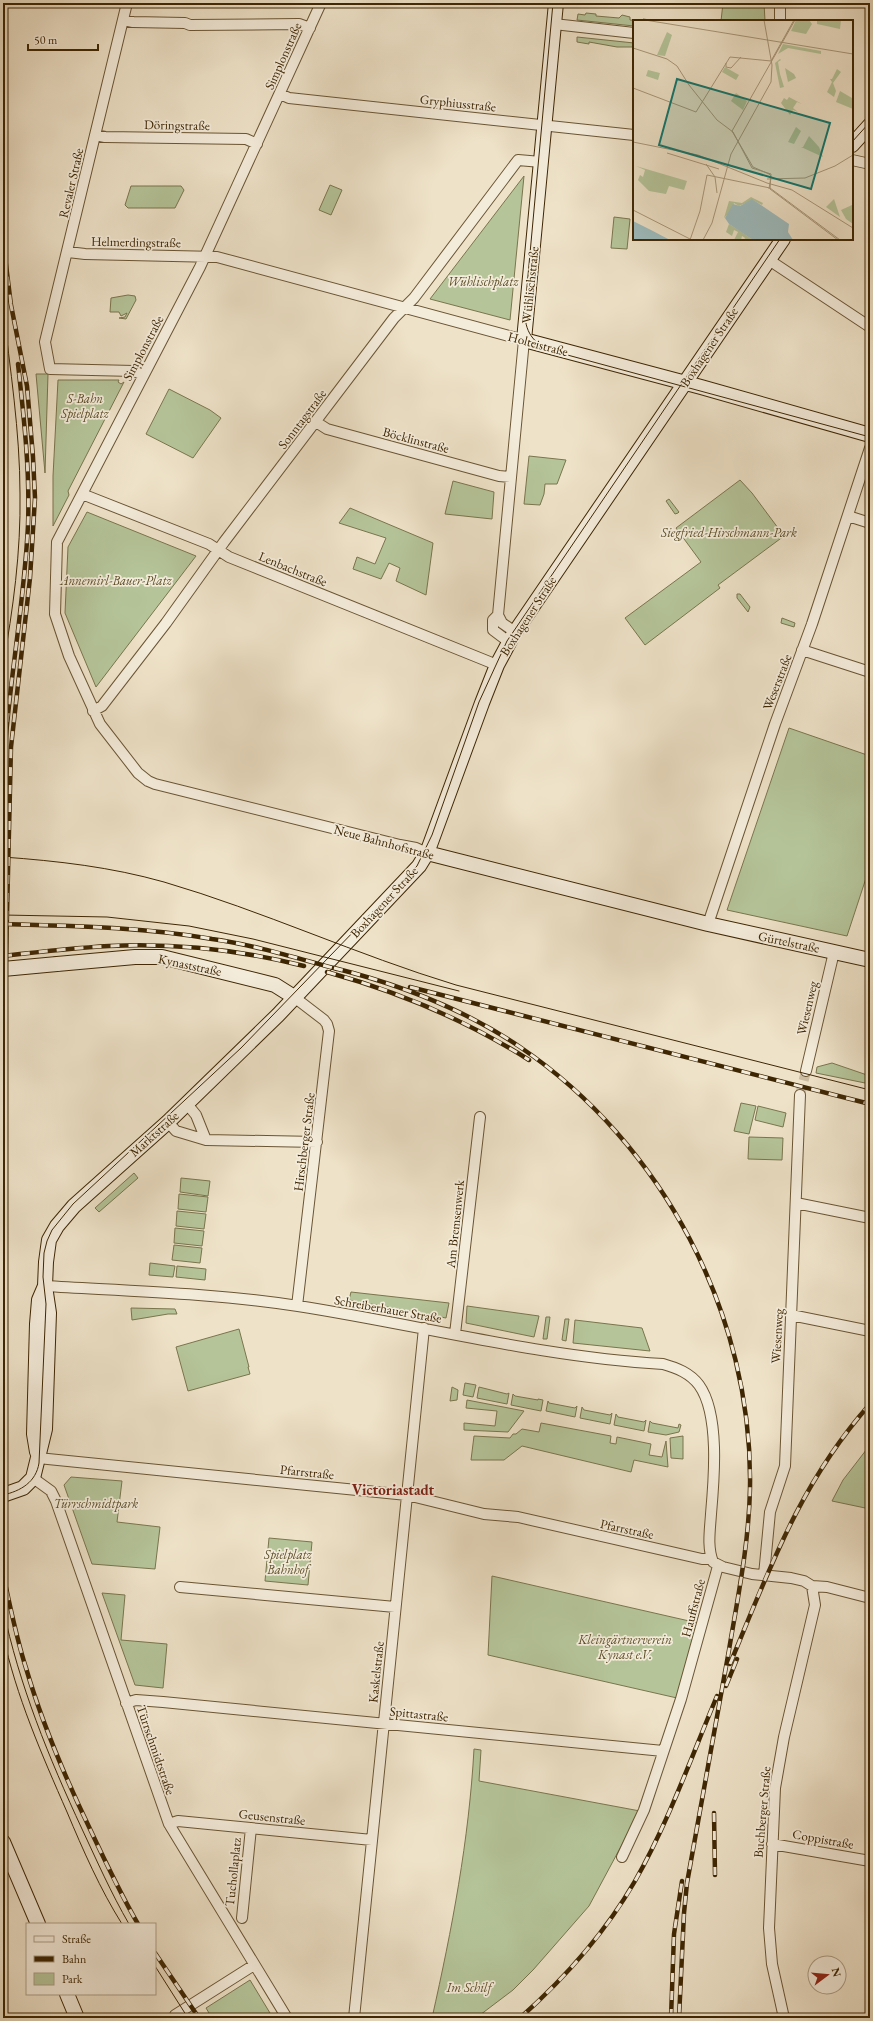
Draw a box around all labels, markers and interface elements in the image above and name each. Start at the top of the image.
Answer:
street label: Simplonstraße [261,20,305,92]
inset map [633,20,853,240]
scale bar [28,26,98,52]
text: 50 m [34,32,58,48]
street label: Gryphiusstraße [419,91,497,115]
street label: Döringstraße [144,116,210,134]
street label: Revaler Straße [55,146,87,220]
street label: Helmerdingstraße [91,233,181,251]
street label: Wühlischstraße [518,246,542,324]
park label: Wühlischplatz [448,273,519,290]
street label: Boxhagener Straße [676,304,742,390]
street label: Simplonstraße [119,312,167,384]
street label: Holteistraße [506,328,570,360]
street label: Sonntagstraße [274,386,330,452]
park label: S-Bahn Spielplatz [60,390,110,422]
street label: Böcklinstraße [381,423,451,457]
park label: Siegfried-Hirschmann-Park [660,524,797,541]
street label: Lenbachstraße [256,548,330,590]
park label: Annemirl-Bauer-Platz [59,572,172,589]
street label: Boxhagener Straße [496,573,560,659]
street label: Weserstraße [759,652,795,712]
street label: Neue Bahnhofstraße [332,820,436,864]
street label: Boxhagener Straße [346,863,422,941]
street label: Gürtelstraße [757,927,821,957]
street label: Kynaststraße [157,950,223,980]
street label: Wiesenweg [793,979,822,1037]
street label: Hirschberger Straße [290,1092,318,1192]
street label: Marktstraße [126,1107,182,1161]
street label: Am Bremsenwerk [442,1178,468,1270]
street label: Schreiberhauer Straße [333,1291,443,1327]
street label: Wiesenweg [767,1308,787,1364]
street label: Pfarrstraße [279,1461,335,1483]
district label: Victoriastadt [352,1480,435,1499]
park label: Türrschmidtpark [54,1495,138,1512]
street label: Pfarrstraße [599,1515,655,1543]
park label: Spielplatz Bahnhof [263,1546,313,1578]
street label: Hauffstraße [677,1577,709,1639]
park label: Kleingärtnerverein Kynast e.V. [577,1631,672,1663]
street label: Kaskelstraße [364,1640,388,1704]
street label: Spittastraße [389,1702,449,1726]
street label: Türrschmidtstraße [133,1703,179,1797]
street label: Buchberger Straße [750,1766,774,1858]
street label: Geusenstraße [238,1805,306,1829]
street label: Coppistraße [791,1825,855,1853]
street label: Tuchollaplatz [221,1837,245,1907]
legend [26,1923,156,1995]
text: Straße [62,1931,91,1947]
text: Bahn [62,1951,87,1967]
north arrow [807,1955,847,1995]
text: N [829,1966,845,1979]
text: Park [62,1971,83,1987]
park label: Im Schilf [445,1979,494,1996]

